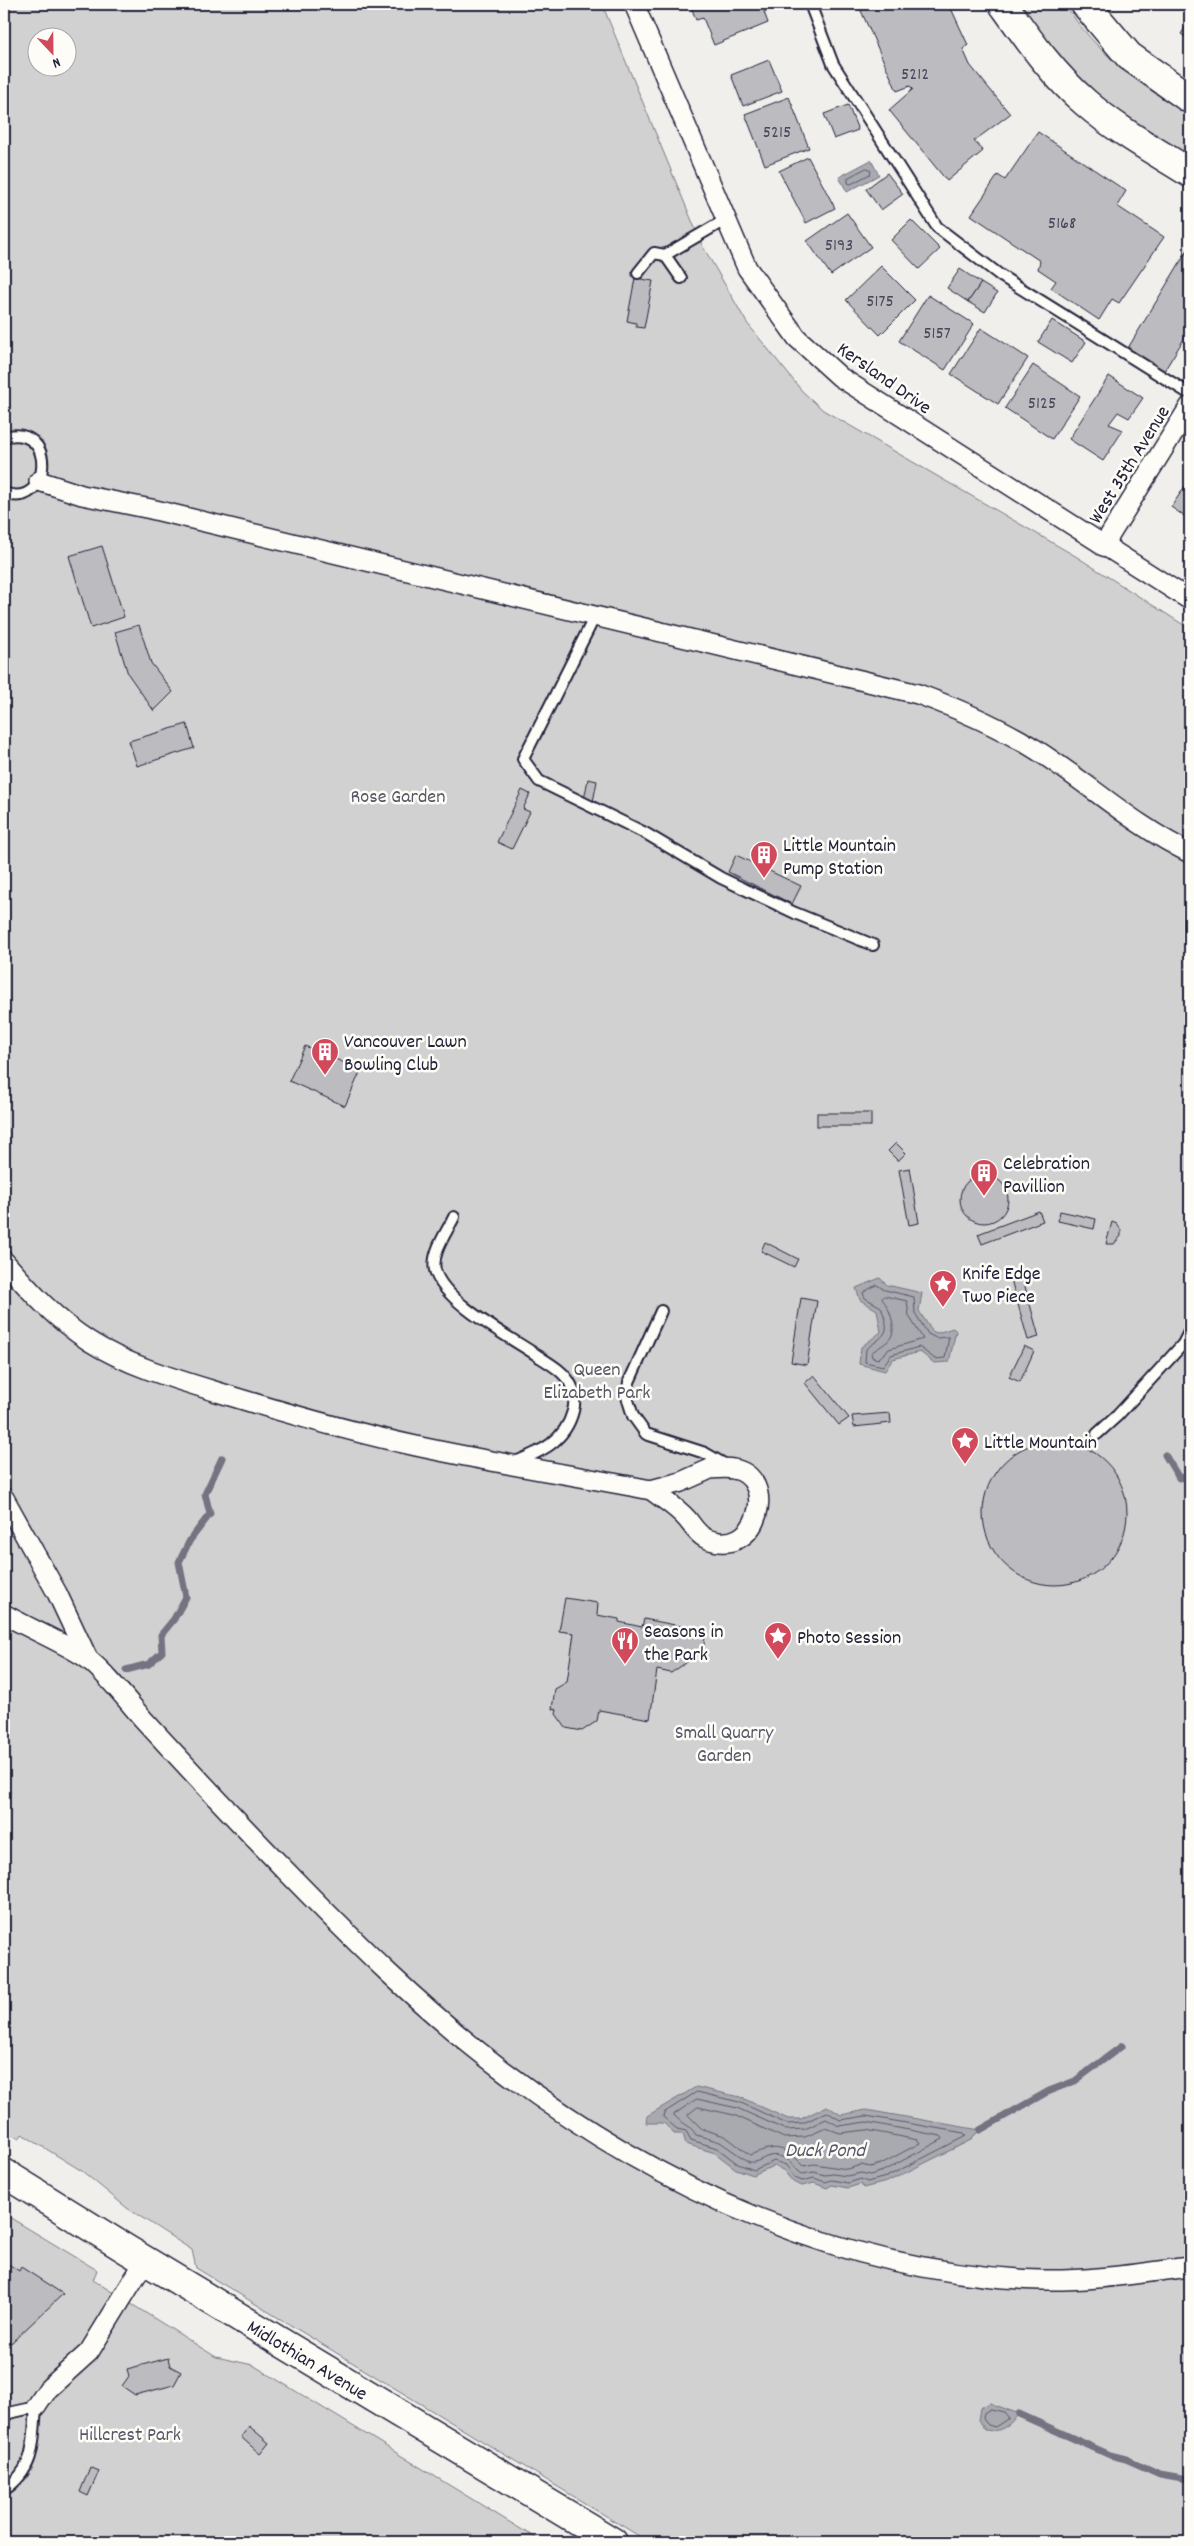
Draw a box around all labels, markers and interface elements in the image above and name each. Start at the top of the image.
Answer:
north arrow [28,28,78,78]
text: N [49,52,63,73]
house number: 5212 [901,63,929,88]
house number: 5215 [763,121,791,146]
house number: 5168 [1048,212,1076,237]
house number: 5193 [825,234,853,259]
house number: 5175 [866,290,894,315]
house number: 5157 [923,322,951,347]
street label: Kersland Drive [830,337,936,423]
house number: 5125 [1028,392,1056,417]
street label: West 35th Avenue [1083,401,1178,530]
park label: Rose Garden [351,784,445,812]
place label: Little Mountain Pump Station [783,833,896,884]
building icon: Little Mountain Pump Station [749,840,779,879]
place label: Vancouver Lawn Bowling Club [344,1029,467,1080]
building icon: Vancouver Lawn Bowling Club [310,1037,340,1076]
place label: Celebration Pavillion [1003,1151,1090,1202]
building icon: Celebration Pavillion [969,1158,999,1197]
place label: Knife Edge Two Piece [962,1261,1041,1312]
place icon: Knife Edge Two Piece [928,1269,958,1308]
park label: Queen Elizabeth Park [543,1357,651,1408]
place icon: Little Mountain [950,1426,980,1465]
place label: Little Mountain [984,1430,1097,1458]
place label: Seasons in the Park [644,1619,723,1670]
place icon: Photo Session [763,1621,793,1660]
place label: Photo Session [797,1625,901,1653]
restaurant icon: Seasons in the Park [610,1626,640,1665]
park label: Small Quarry Garden [675,1720,774,1771]
water label: Duck Pond [785,2137,868,2167]
street label: Midlothian Avenue [241,2314,372,2409]
park label: Hillcrest Park [79,2422,181,2450]

